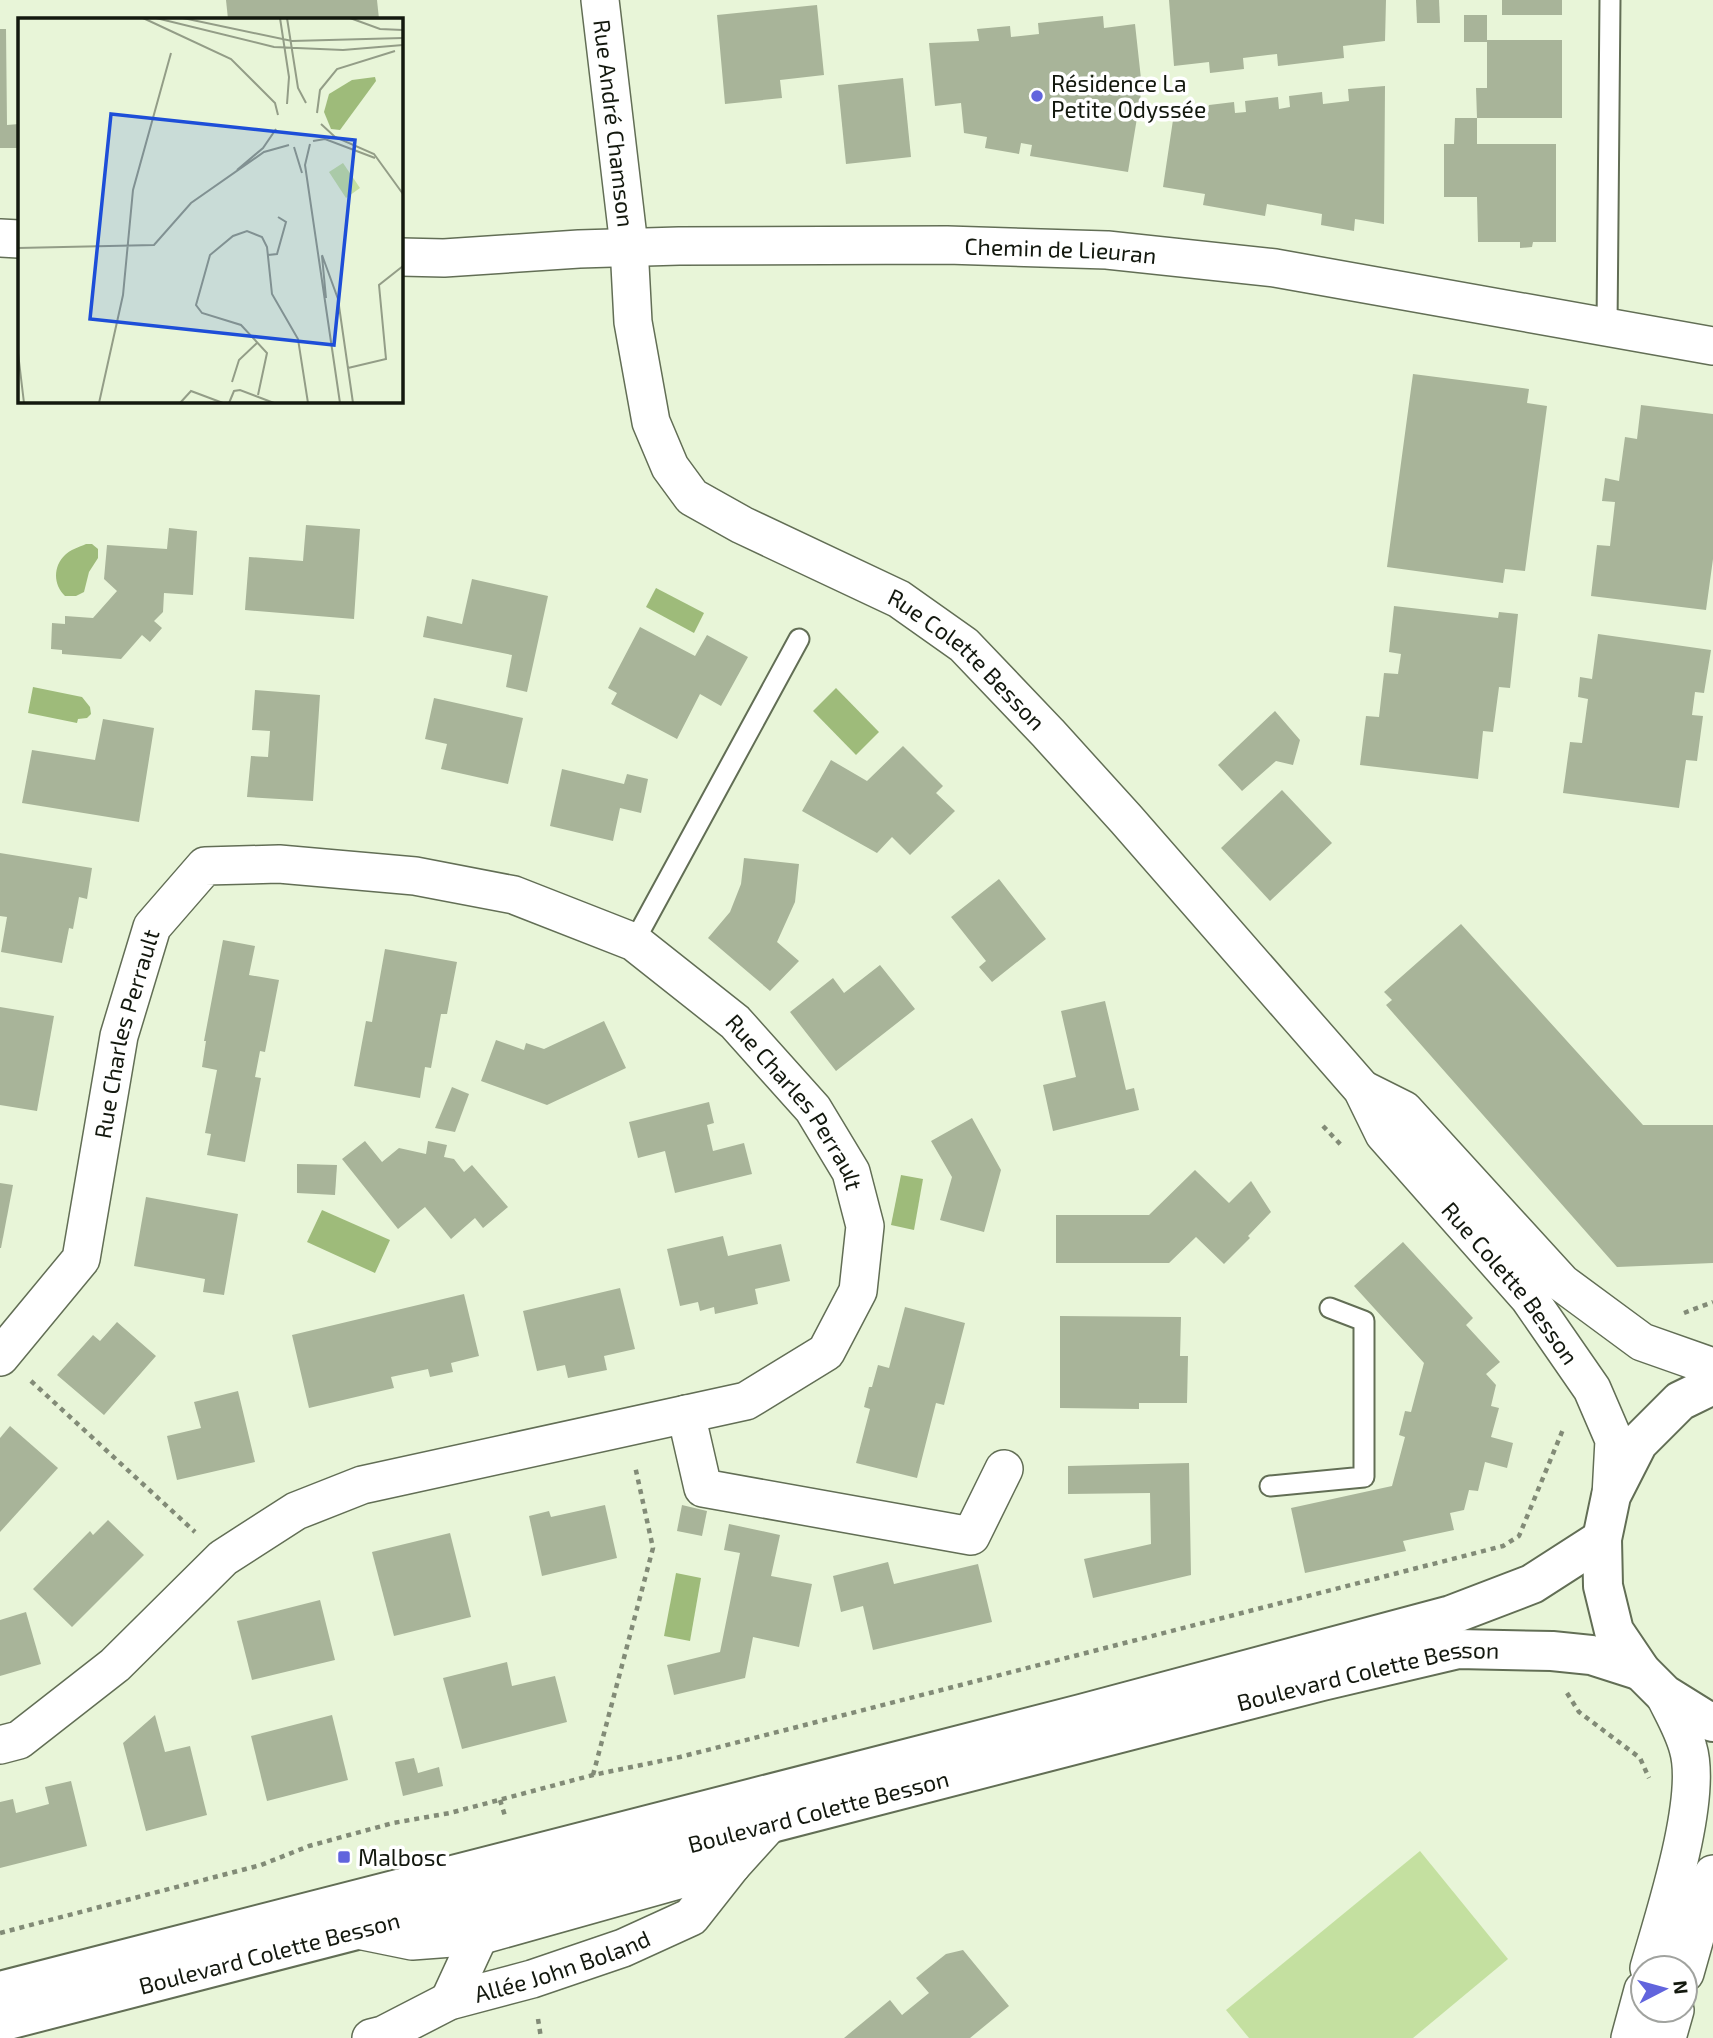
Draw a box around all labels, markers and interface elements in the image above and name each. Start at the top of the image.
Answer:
inset map [18,18,402,402]
street label: Rue André Chamson [588,18,641,229]
place label: Résidence La Petite Odyssée [1051,69,1206,123]
marker: Résidence La Petite Odyssée [1029,88,1045,104]
street label: Chemin de Lieuran [964,232,1158,269]
street label: Rue Colette Besson [884,582,1051,736]
street label: Rue Charles Perrault [88,925,165,1141]
street label: Rue Charles Perrault [720,1008,869,1193]
street label: Rue Colette Besson [1436,1196,1585,1370]
street label: Boulevard Colette Besson [1234,1635,1500,1716]
street label: Boulevard Colette Besson [685,1764,952,1858]
place label: Malbosc [358,1843,447,1871]
marker: Malbosc [336,1849,352,1865]
street label: Boulevard Colette Besson [136,1905,403,2000]
street label: Allée John Boland [471,1924,654,2008]
north arrow [1629,1954,1699,2024]
text: N [1669,1979,1694,1995]

